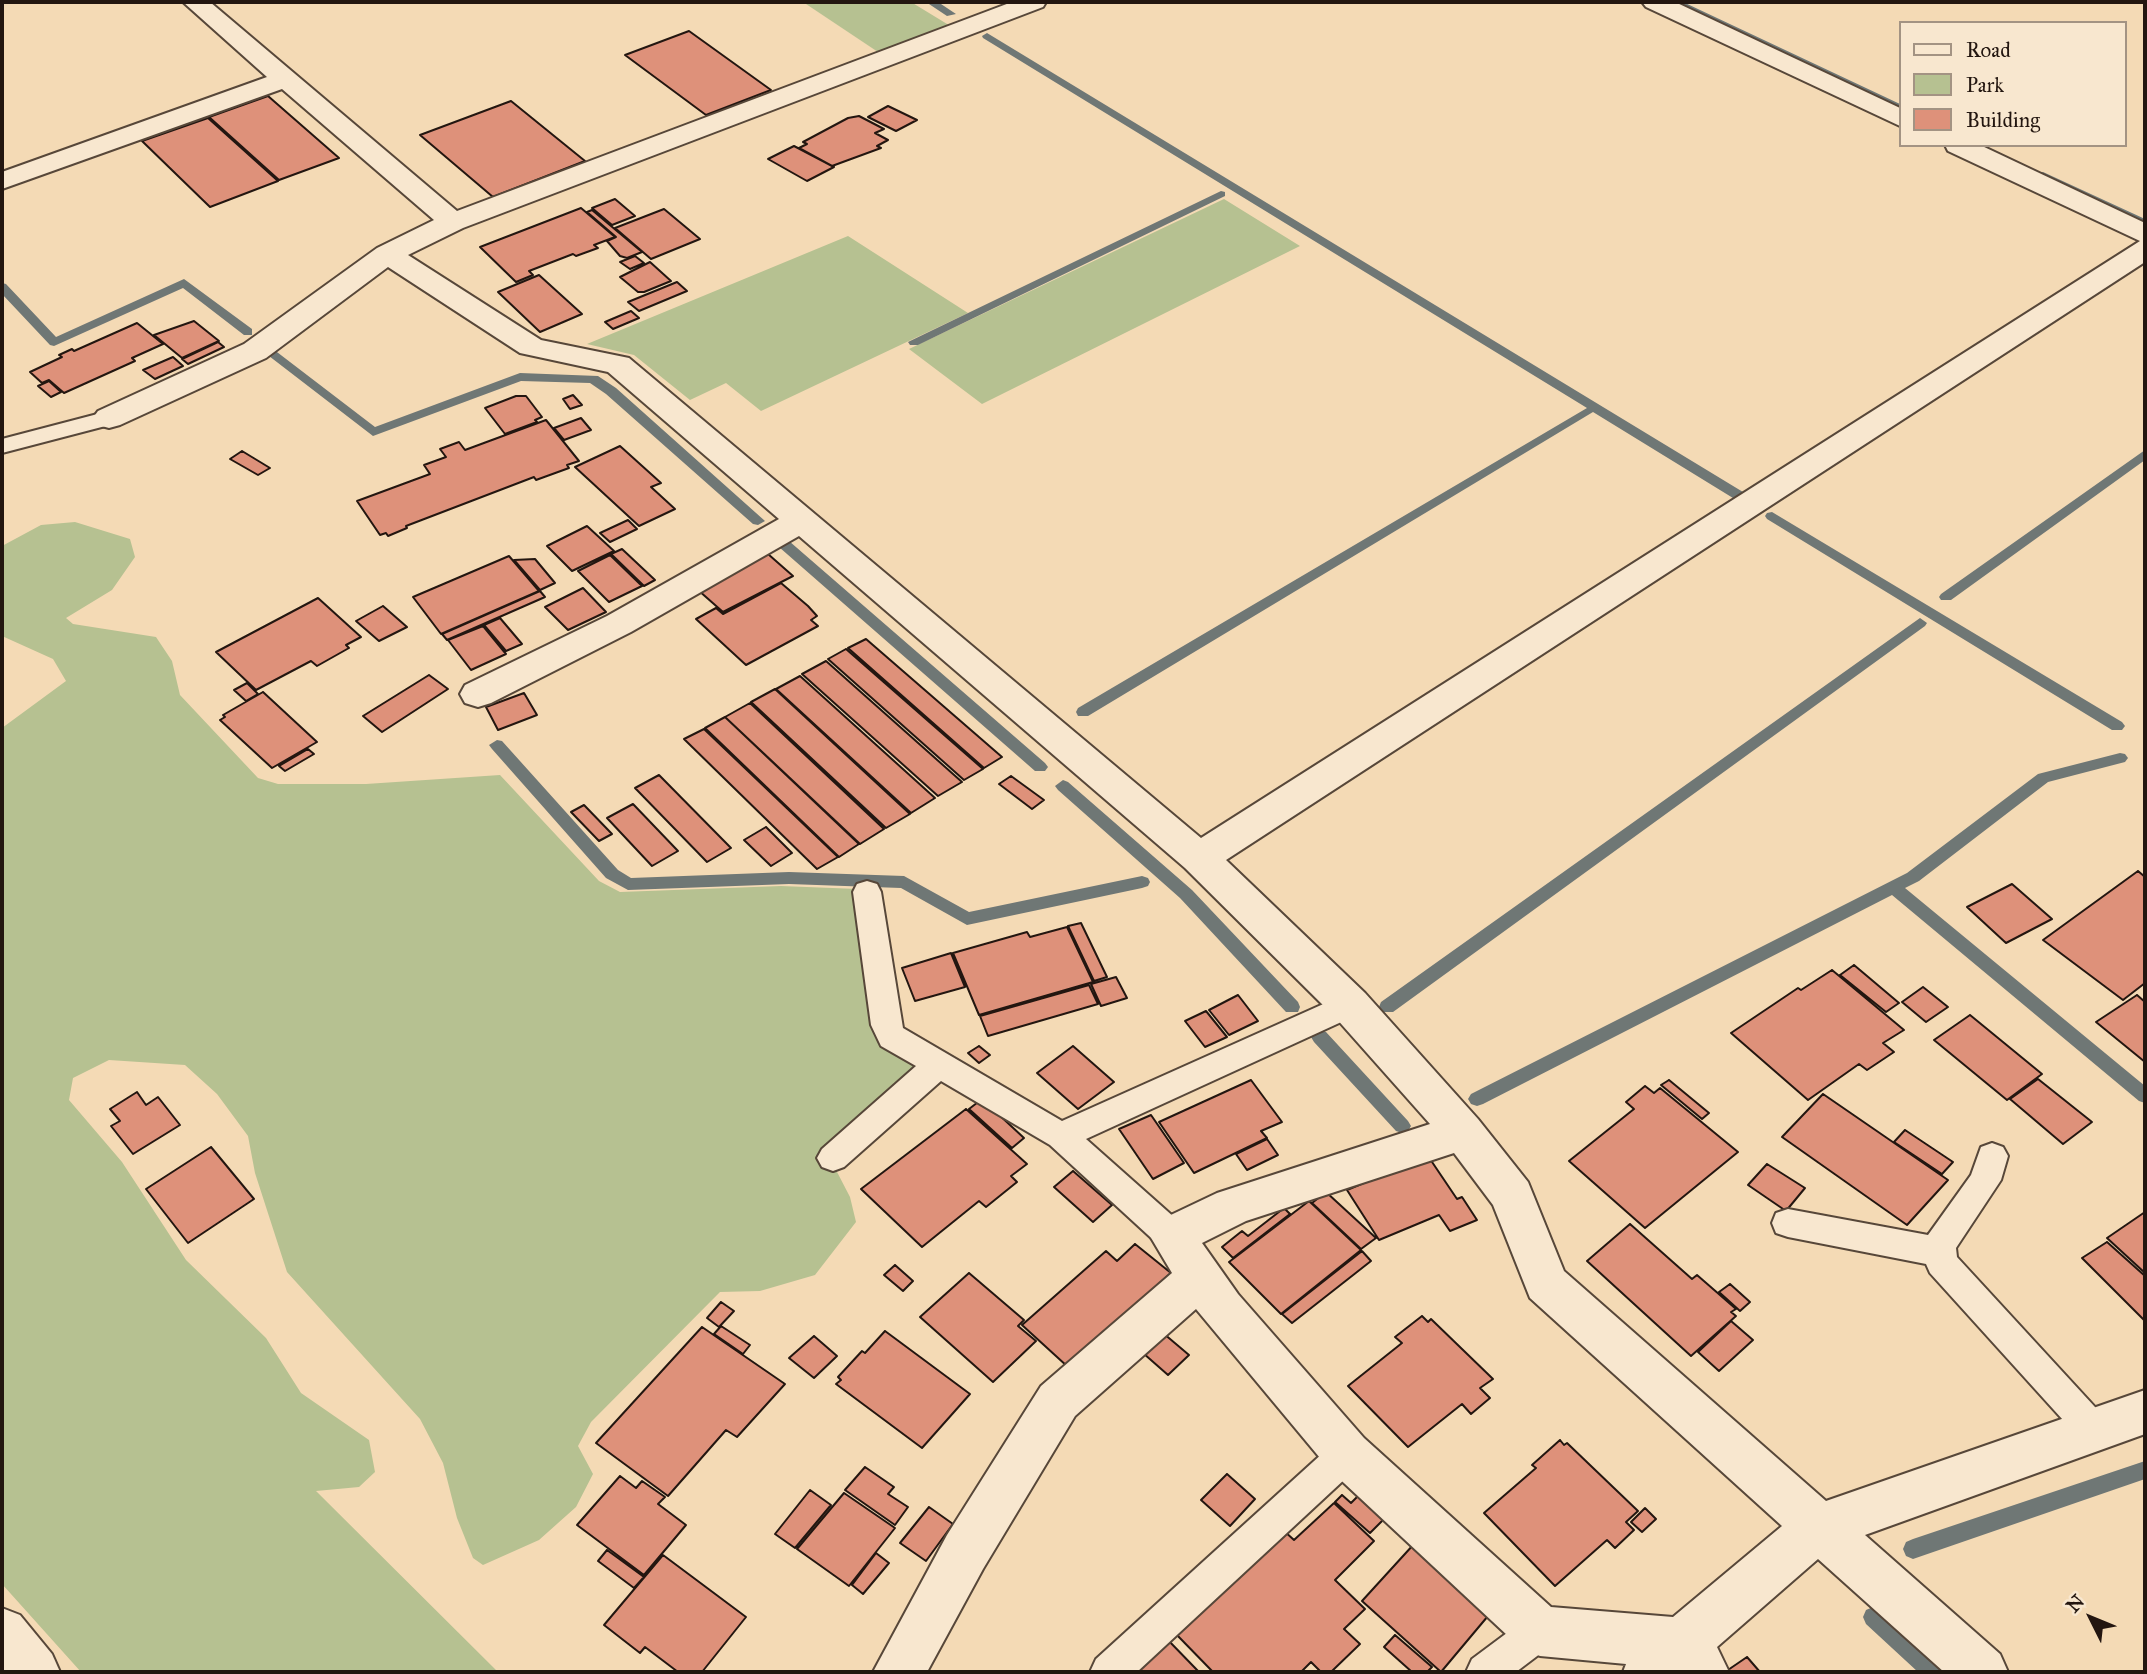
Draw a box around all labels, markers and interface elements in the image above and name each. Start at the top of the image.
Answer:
legend [1898,21,2126,147]
text: Road [1966,37,2011,63]
text: Park [1966,72,2004,98]
text: Building [1966,107,2040,133]
north arrow [2056,1583,2126,1653]
text: N [2061,1590,2089,1617]

